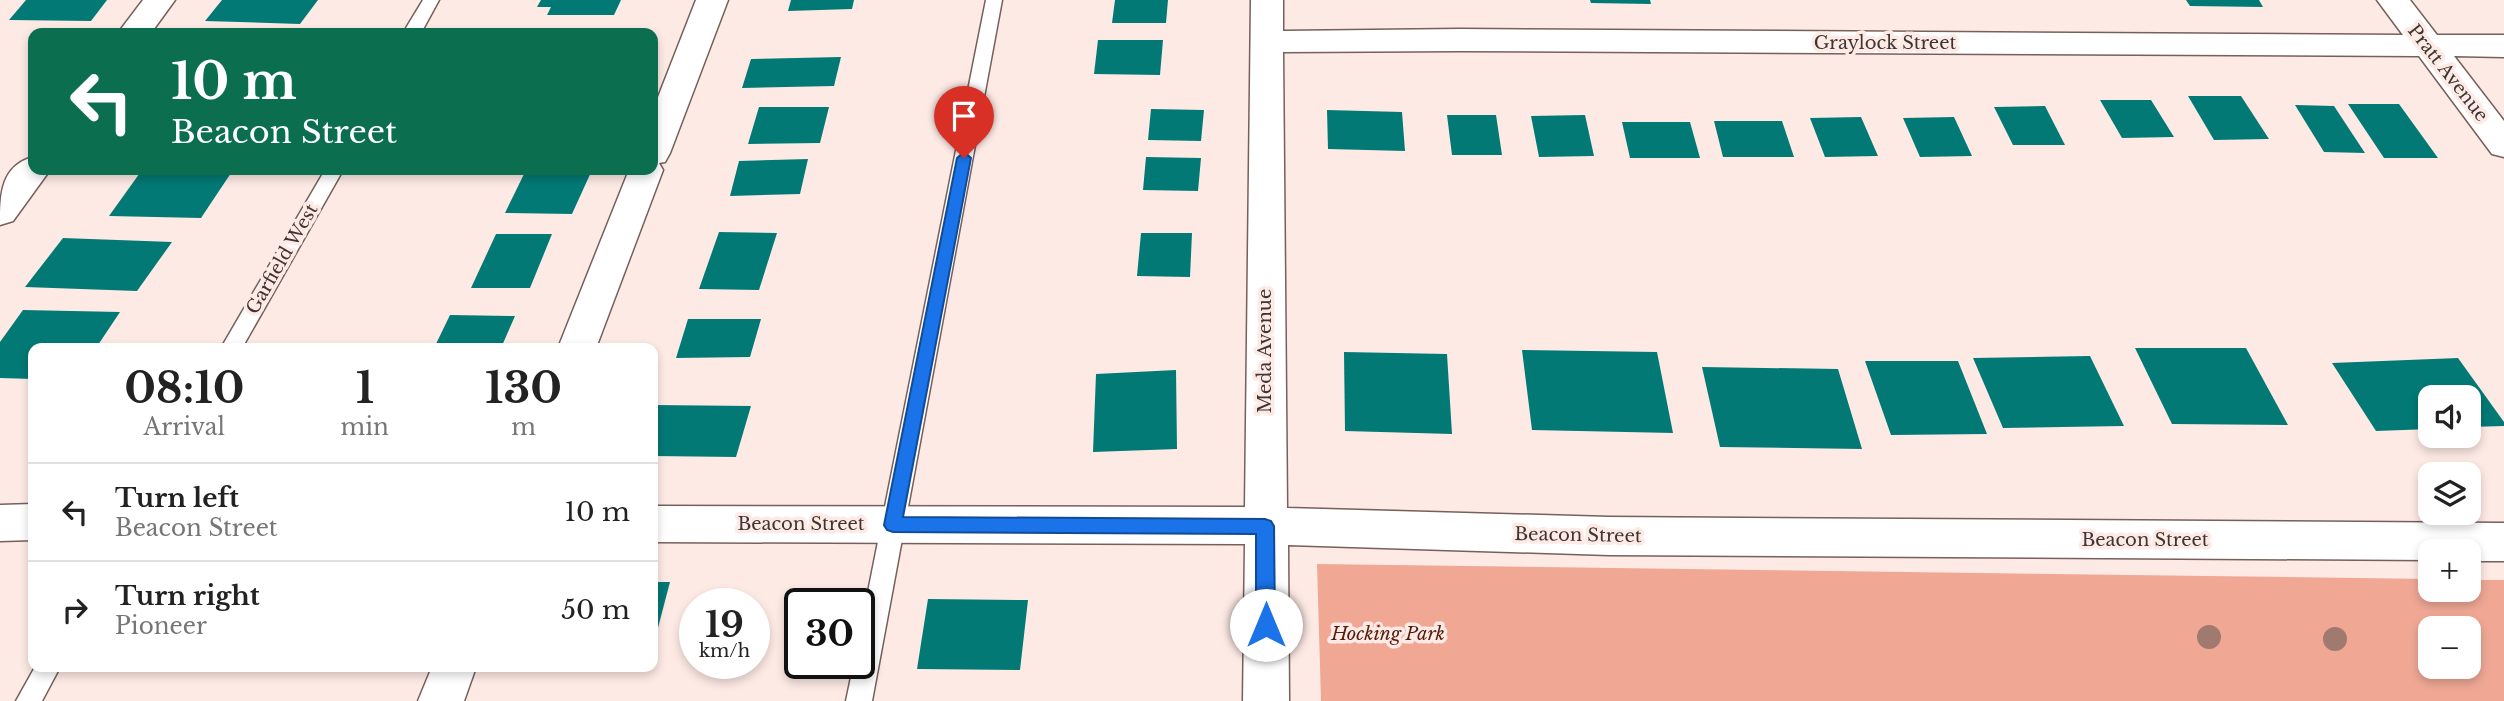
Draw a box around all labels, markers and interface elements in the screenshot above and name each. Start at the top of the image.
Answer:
street label: Pratt Avenue [2403,20,2493,126]
street label: Graylock Street [1814,32,1956,54]
text: 10 m [171,51,297,112]
icon: left [56,56,147,147]
pin [934,86,994,158]
icon: arrive [945,97,983,135]
text: Beacon Street [171,112,397,152]
street label: Garfield West [242,200,323,318]
street label: Meda Avenue [1254,289,1276,413]
text: 08:10 [124,362,244,414]
text: 1 [356,362,374,414]
text: 130 [485,362,562,414]
map controls [2418,385,2481,679]
button: sound [2418,385,2481,448]
text: Arrival [144,413,225,441]
text: min [341,413,389,441]
text: m [511,413,536,441]
button: layers [2418,462,2481,525]
text: Turn left [115,482,239,514]
icon: left [56,493,94,531]
text: 10 m [564,496,630,528]
street label: Beacon Street [737,513,865,535]
text: Beacon Street [115,514,278,542]
street label: Beacon Street [1514,523,1642,547]
street label: Beacon Street [2081,529,2209,551]
button: + [2418,539,2481,602]
text: Turn right [115,580,260,612]
speed limit sign: 30 [784,588,875,679]
position arrow [1229,588,1303,662]
icon: right [56,591,94,629]
text: 50 m [561,594,630,626]
text: 19 [705,603,744,646]
text: Pioneer [115,612,207,640]
button: − [2418,616,2481,679]
park label: Hocking Park [1330,623,1445,645]
text: km/h [699,640,750,662]

